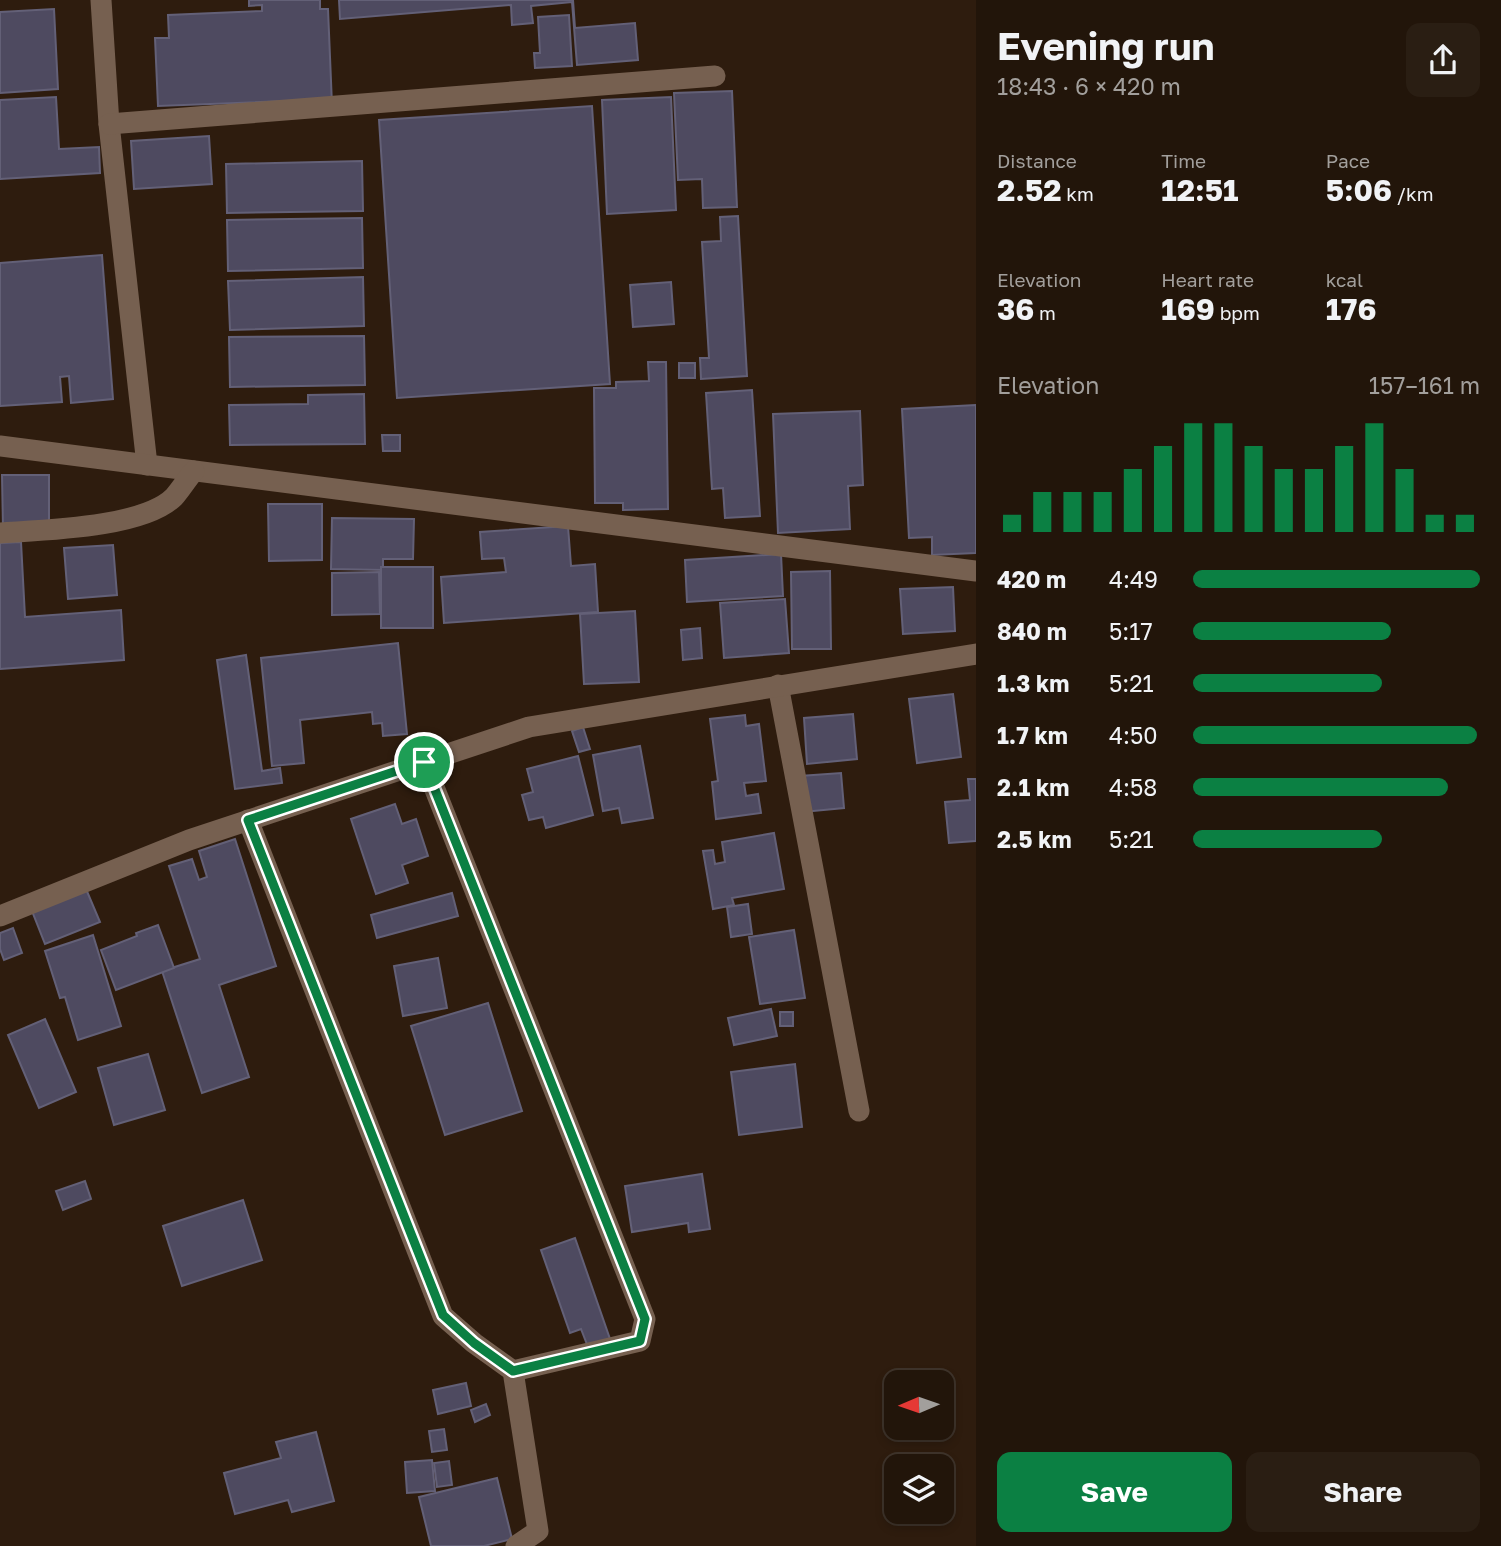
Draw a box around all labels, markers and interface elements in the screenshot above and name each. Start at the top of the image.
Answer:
text: Evening run [997,23,1215,68]
button: share [1406,23,1480,97]
text: 18:43 · 6 × 420 m [997,72,1181,100]
text: Distance [997,149,1077,172]
text: Time [1161,149,1206,172]
text: Pace [1326,149,1370,172]
text: 2.52 [997,172,1062,208]
text: 12:51 [1161,172,1238,208]
text: 5:06 [1326,172,1392,208]
text: km [1062,182,1094,205]
text: /km [1392,182,1434,205]
text: Elevation [997,268,1082,291]
text: Heart rate [1161,268,1254,291]
text: kcal [1326,268,1363,291]
text: 36 [997,291,1034,327]
text: 169 [1161,291,1215,327]
text: 176 [1326,291,1377,327]
text: m [1034,301,1056,324]
text: bpm [1215,301,1260,324]
text: Elevation [997,371,1099,399]
text: 157–161 m [1369,371,1480,399]
text: 420 m [997,565,1066,593]
text: 4:49 [1109,565,1158,593]
text: 840 m [997,617,1067,645]
text: 5:17 [1109,617,1153,645]
text: 1.3 km [997,669,1069,697]
text: 5:21 [1109,669,1154,697]
text: 1.7 km [997,721,1068,749]
text: 4:50 [1109,721,1158,749]
pin [394,732,454,792]
icon: arrive [405,743,443,781]
text: 2.1 km [997,773,1069,801]
text: 4:58 [1109,773,1157,801]
text: 2.5 km [997,825,1072,853]
text: 5:21 [1109,825,1154,853]
north arrow [884,1370,954,1440]
map controls [884,1370,954,1524]
button: Save [997,1452,1232,1532]
button: Share [1246,1452,1480,1532]
button: layers [884,1454,954,1524]

